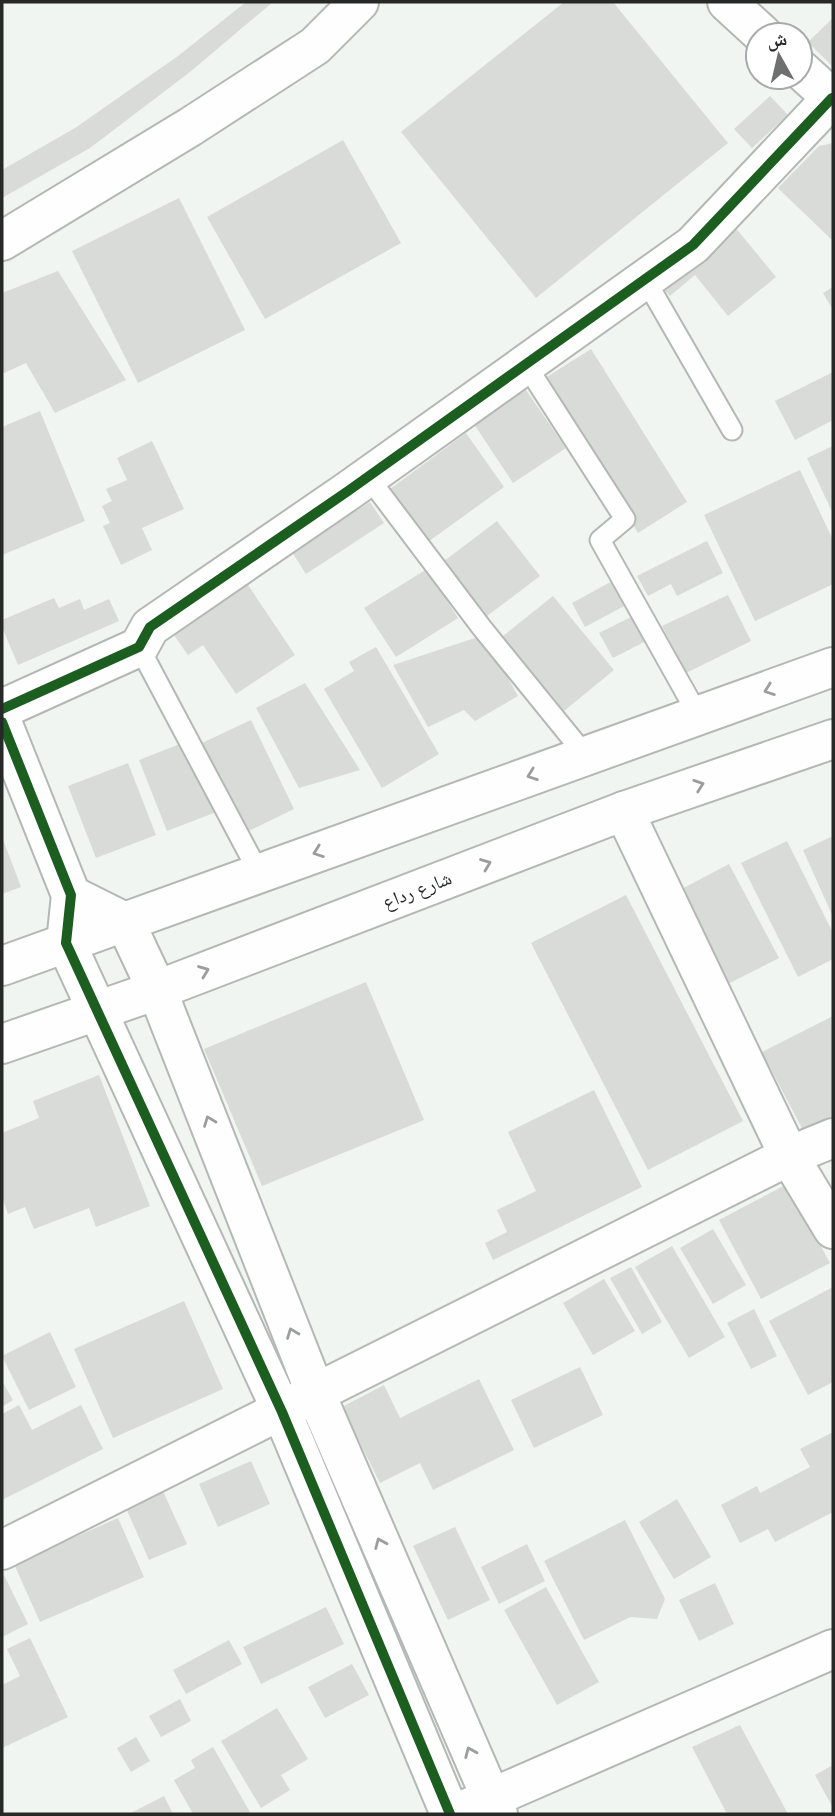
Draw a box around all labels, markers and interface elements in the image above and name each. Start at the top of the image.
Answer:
north arrow [744,21,814,91]
text: ش [765,26,788,53]
one-way arrow [764,682,776,696]
one-way arrow [526,767,538,781]
one-way arrow [692,779,705,793]
one-way arrow [312,844,324,858]
one-way arrow [479,858,491,872]
street label: شارع رداع [379,865,455,915]
one-way arrow [198,966,210,980]
one-way arrow [203,1116,217,1128]
one-way arrow [286,1328,300,1340]
one-way arrow [374,1538,388,1550]
one-way arrow [465,1746,479,1758]

